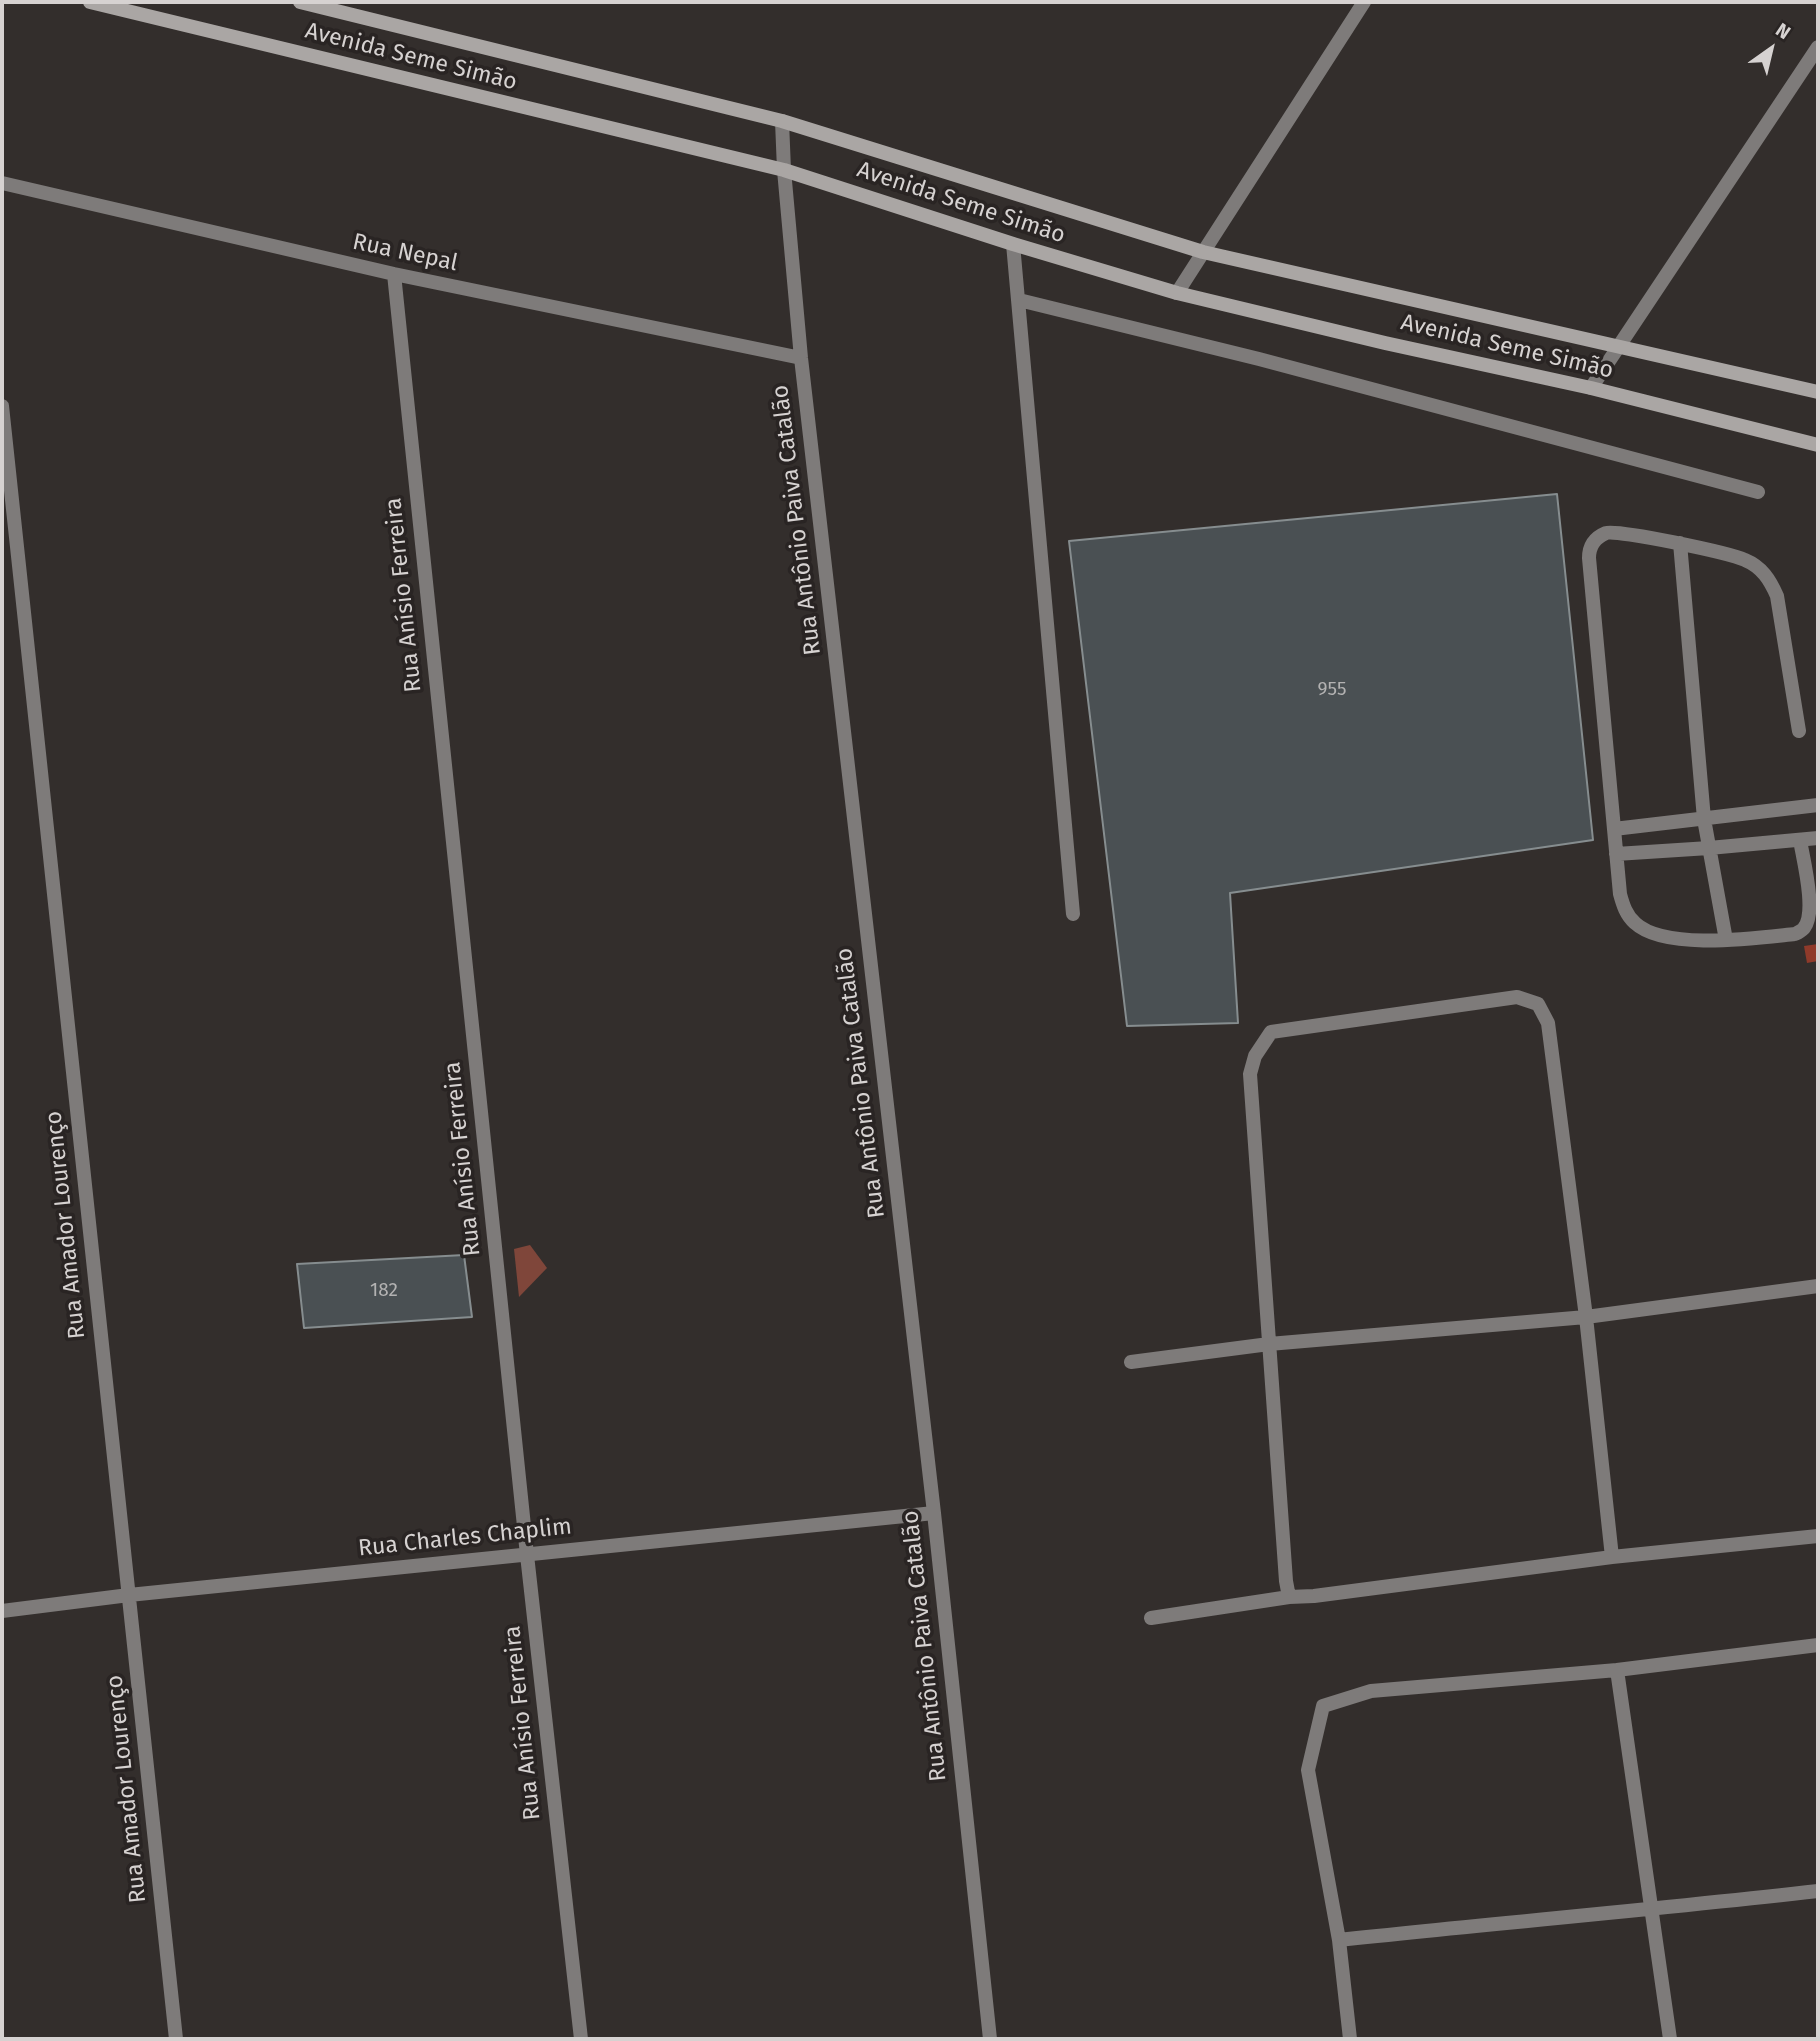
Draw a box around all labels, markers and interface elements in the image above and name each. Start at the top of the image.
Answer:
north arrow [1736,14,1806,84]
street label: Avenida Seme Simão [302,17,520,97]
text: N [1771,18,1795,44]
street label: Avenida Seme Simão [853,156,1069,250]
street label: Rua Nepal [350,228,460,278]
street label: Avenida Seme Simão [1398,309,1616,385]
street label: Rua Antônio Paiva Catalão [767,383,827,657]
street label: Rua Anísio Ferreira [380,496,428,694]
house number: 955 [1318,679,1346,701]
street label: Rua Antônio Paiva Catalão [831,946,891,1220]
street label: Rua Anísio Ferreira [439,1060,487,1258]
street label: Rua Amador Lourenço [40,1110,92,1340]
house number: 182 [370,1280,398,1302]
street label: Rua Antônio Paiva Catalão [897,1509,953,1783]
street label: Rua Charles Chaplim [357,1513,573,1563]
street label: Rua Anísio Ferreira [499,1624,547,1822]
street label: Rua Amador Lourenço [101,1674,153,1904]

